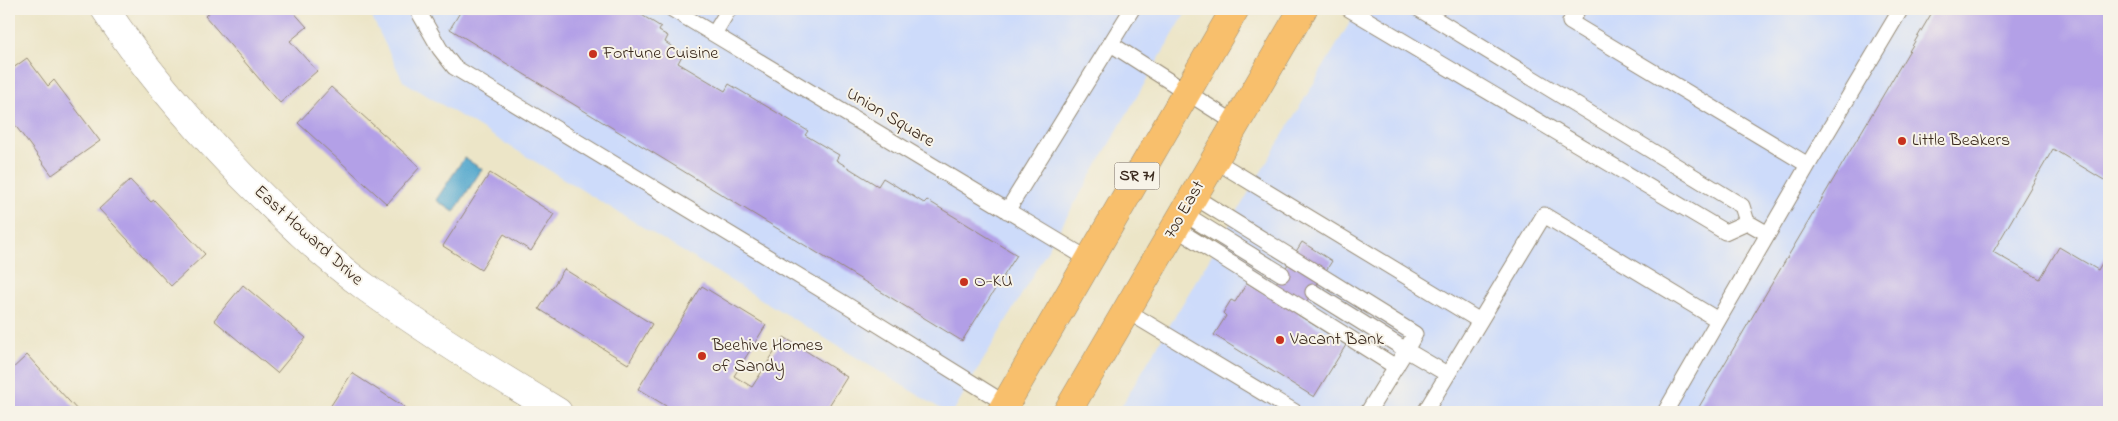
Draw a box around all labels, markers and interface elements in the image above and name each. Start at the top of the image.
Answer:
place label: Fortune Cuisine [602,41,719,67]
marker: Fortune Cuisine [587,48,599,60]
street label: Union Square [841,81,940,155]
place label: Little Beakers [1912,128,2010,154]
marker: Little Beakers [1896,135,1908,147]
road number: SR 71 [1114,162,1160,190]
street label: 700 East [1158,176,1212,244]
street label: East Howard Drive [247,180,369,293]
place label: O-KU [974,269,1013,295]
marker: O-KU [958,276,970,288]
place label: Vacant Bank [1289,327,1384,353]
place label: Beehive Homes of Sandy [711,333,823,380]
marker: Vacant Bank [1274,334,1286,346]
marker: Beehive Homes of Sandy [696,350,708,362]

